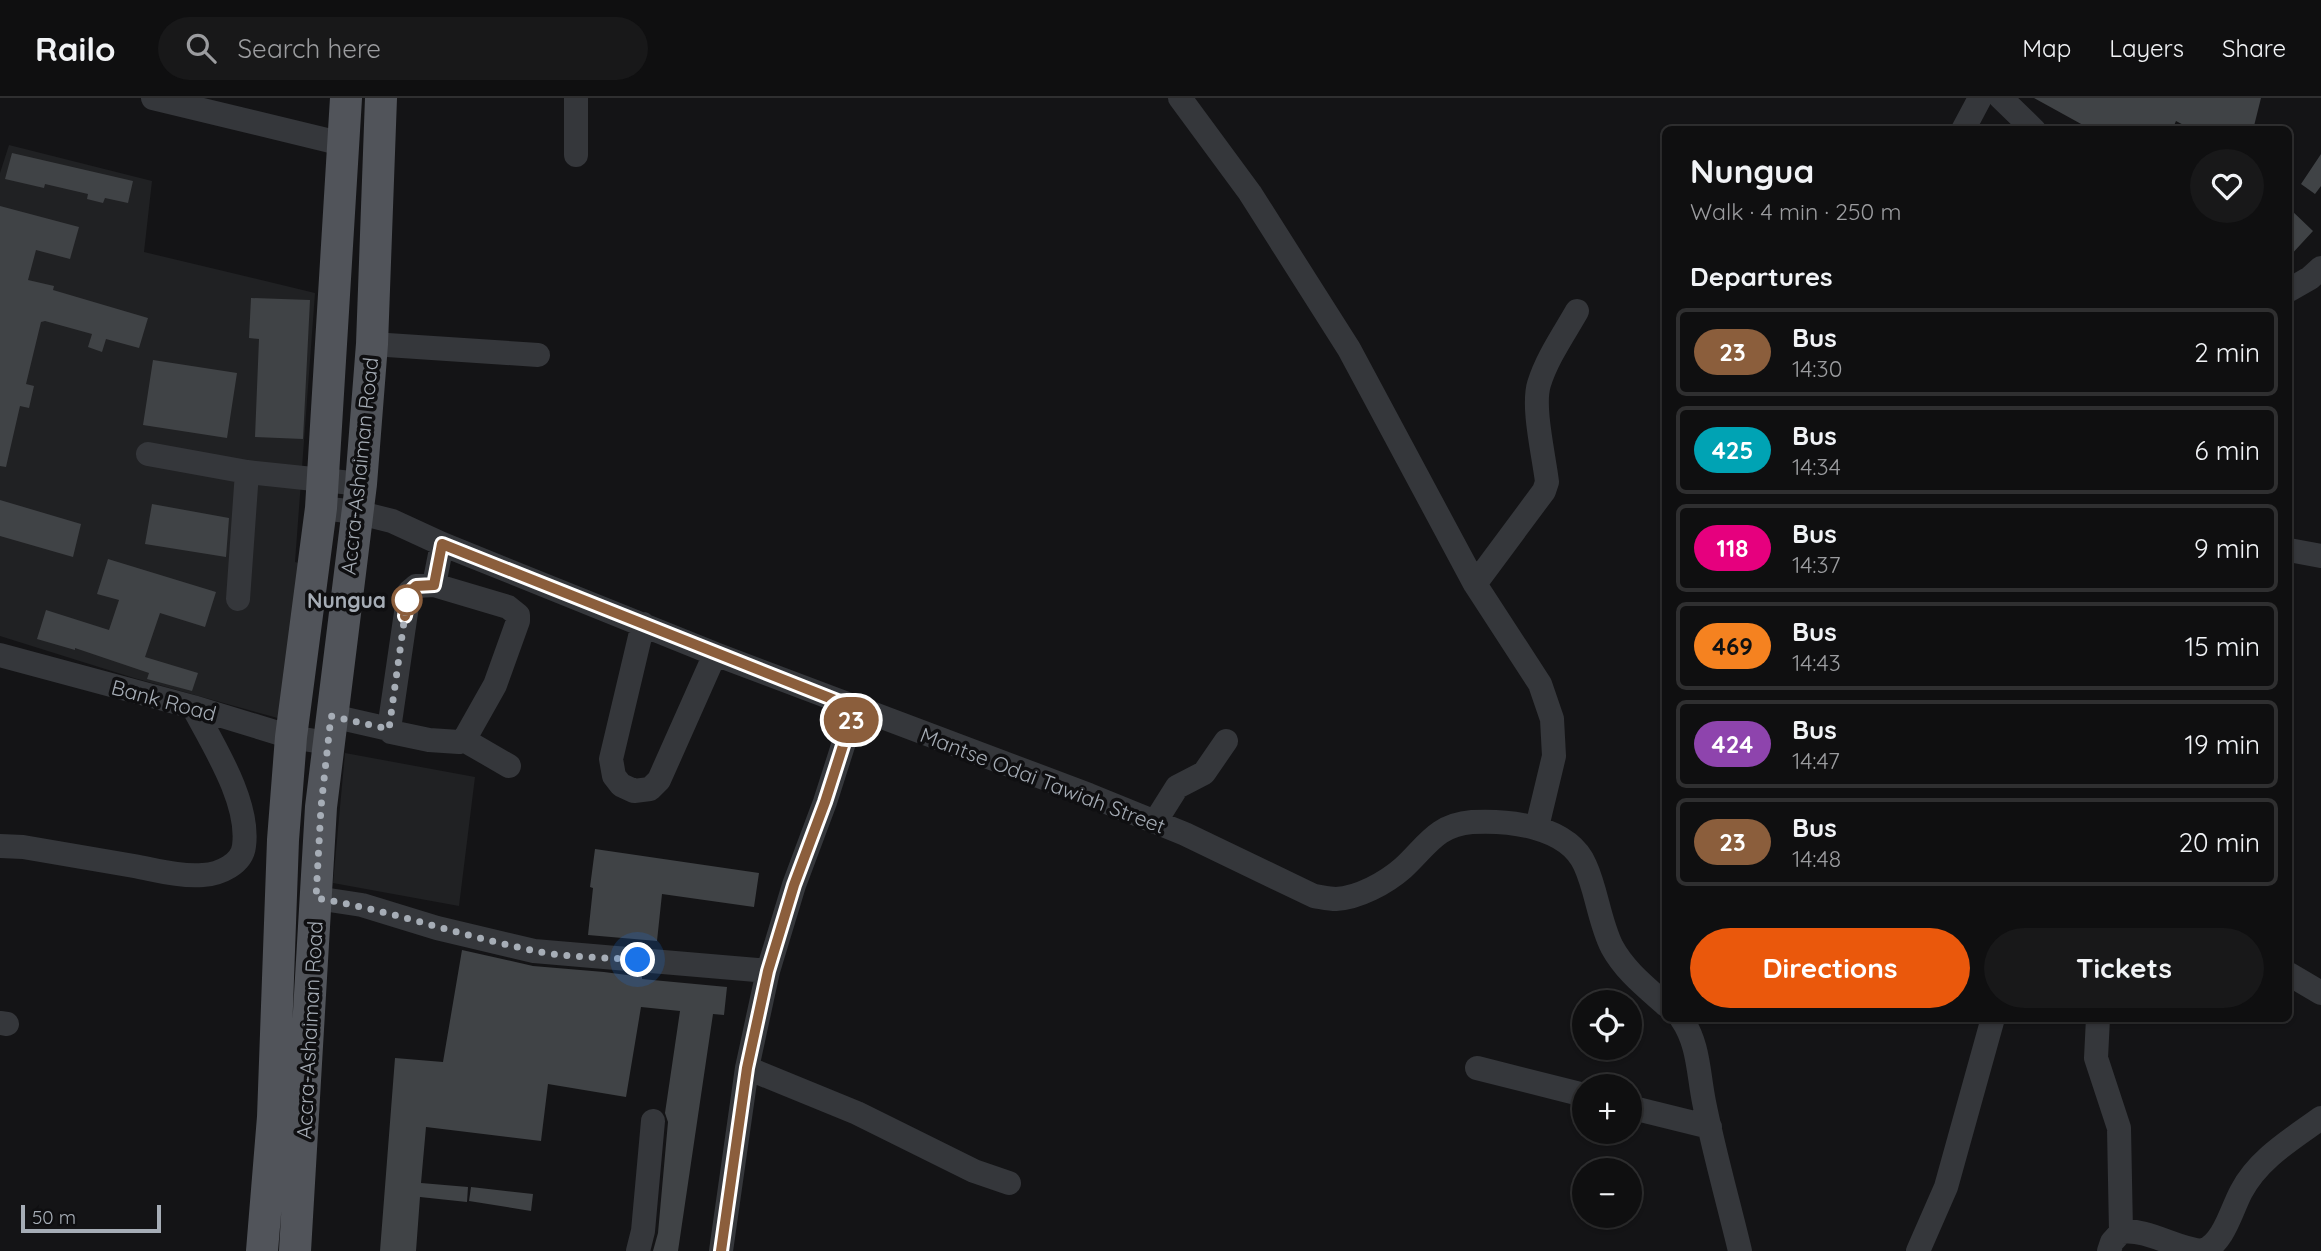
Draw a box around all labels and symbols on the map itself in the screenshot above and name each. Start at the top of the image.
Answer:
street label: Accra-Ashaiman Road [335,356,383,576]
marker: Nungua [392,585,422,615]
place label: Nungua [307,587,386,613]
street label: Bank Road [109,674,219,726]
line badge: 23 [820,697,882,743]
street label: Mantse Odai Tawiah Street [917,721,1169,839]
street label: Accra-Ashaiman Road [290,920,328,1140]
your location [620,942,655,977]
scale bar [21,1202,161,1234]

